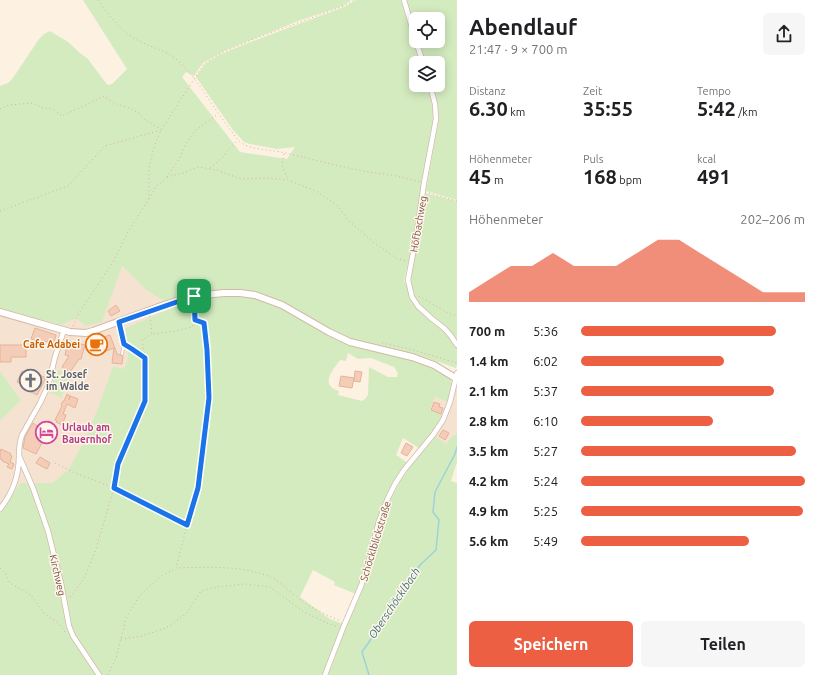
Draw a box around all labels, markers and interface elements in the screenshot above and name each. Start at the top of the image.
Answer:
map controls [409,12,445,92]
button: locate [409,12,445,48]
button: share [763,13,805,55]
text: Abendlauf [469,14,577,39]
text: 21:47 · 9 × 700 m [469,42,568,56]
button: layers [409,56,445,92]
text: Distanz [469,85,506,97]
text: Zeit [583,85,602,97]
text: Tempo [697,85,731,97]
text: 6.30 [469,97,508,120]
text: 35:55 [583,97,633,120]
text: 5:42 [697,97,736,120]
text: km [508,106,525,118]
text: /km [736,106,757,118]
text: Höhenmeter [469,153,532,165]
text: Puls [583,153,604,165]
text: kcal [697,153,716,165]
text: 45 [469,165,492,188]
text: 168 [583,165,617,188]
text: 491 [697,165,731,188]
text: m [492,174,504,186]
text: bpm [617,174,642,186]
street label: Höfbachweg [408,195,429,253]
text: Höhenmeter [469,212,543,226]
text: 202–206 m [740,212,805,226]
pin [177,279,211,313]
icon: arrive [183,285,205,307]
text: 700 m [469,324,505,338]
text: 5:36 [533,324,558,338]
cafe icon: Cafe Adabei [83,331,109,357]
place label: Cafe Adabei [23,339,80,350]
text: 1.4 km [469,354,508,368]
text: 6:02 [533,354,558,368]
church icon: St. Josef im Walde [18,367,44,393]
place label: St. Josef im Walde [46,369,89,392]
text: 2.1 km [469,384,508,398]
text: 5:37 [533,384,558,398]
text: 2.8 km [469,414,508,428]
text: 6:10 [533,414,558,428]
hotel icon: Urlaub am Bauernhof [34,420,60,446]
place label: Urlaub am Bauernhof [62,422,112,445]
text: 3.5 km [469,444,508,458]
text: 5:27 [533,444,558,458]
text: 4.2 km [469,474,508,488]
text: 5:24 [533,474,558,488]
street label: Schöcklblickstraße [358,500,393,583]
text: 4.9 km [469,504,508,518]
text: 5:25 [533,504,558,518]
text: 5.6 km [469,534,508,548]
text: 5:49 [533,534,558,548]
street label: Kirchweg [47,553,68,597]
water label: Oberschöcklbach [366,565,422,641]
button: Speichern [469,621,633,667]
button: Teilen [641,621,805,667]

